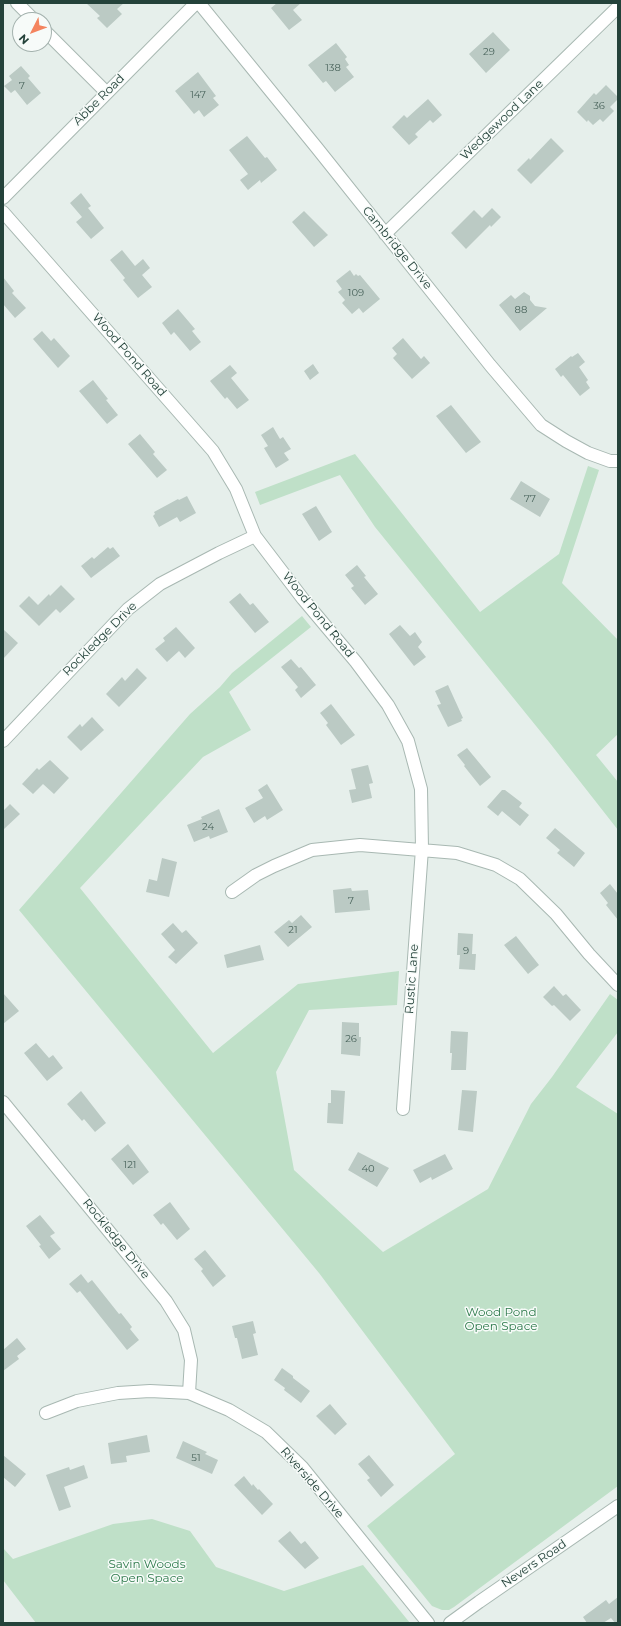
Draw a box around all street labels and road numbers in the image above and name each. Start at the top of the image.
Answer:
street label: Abbe Road [70,71,128,129]
street label: Wedgewood Lane [458,77,546,163]
street label: Cambridge Drive [359,204,435,292]
street label: Wood Pond Road [89,310,169,400]
street label: Wood Pond Road [279,569,357,661]
street label: Rockledge Drive [60,599,140,679]
street label: Rustic Lane [402,944,422,1014]
street label: Rockledge Drive [79,1196,153,1282]
street label: Riverside Drive [277,1445,347,1521]
street label: Nevers Road [499,1537,569,1591]

